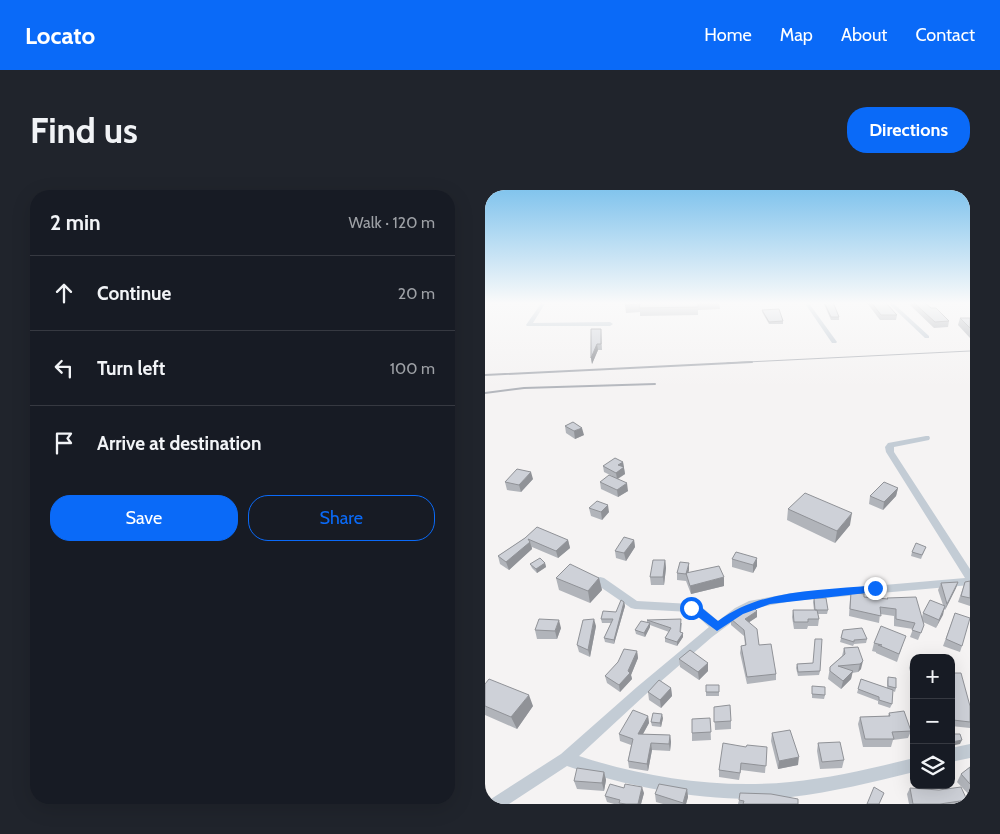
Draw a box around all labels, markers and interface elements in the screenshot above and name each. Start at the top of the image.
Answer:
text: Locato [25,21,95,50]
text: Home [704,24,752,46]
text: Map [780,24,813,46]
text: About [841,24,887,46]
text: Contact [915,24,975,46]
button: Directions [847,107,970,153]
text: Find us [30,109,138,152]
text: 2 min [50,210,101,235]
text: Walk · 120 m [348,213,435,232]
icon: ahead [50,279,78,307]
text: Continue [97,282,171,305]
text: 20 m [398,284,435,303]
icon: left [50,354,78,382]
text: Turn left [97,357,165,380]
text: 100 m [390,359,435,378]
icon: arrive [50,429,78,457]
text: Arrive at destination [97,432,261,455]
button: Save [50,495,238,541]
button: Share [248,495,435,541]
route end [864,577,887,600]
route start [680,597,703,620]
map controls [910,654,955,789]
button: + [910,654,955,699]
button: − [910,699,955,744]
button: layers [910,744,955,789]

